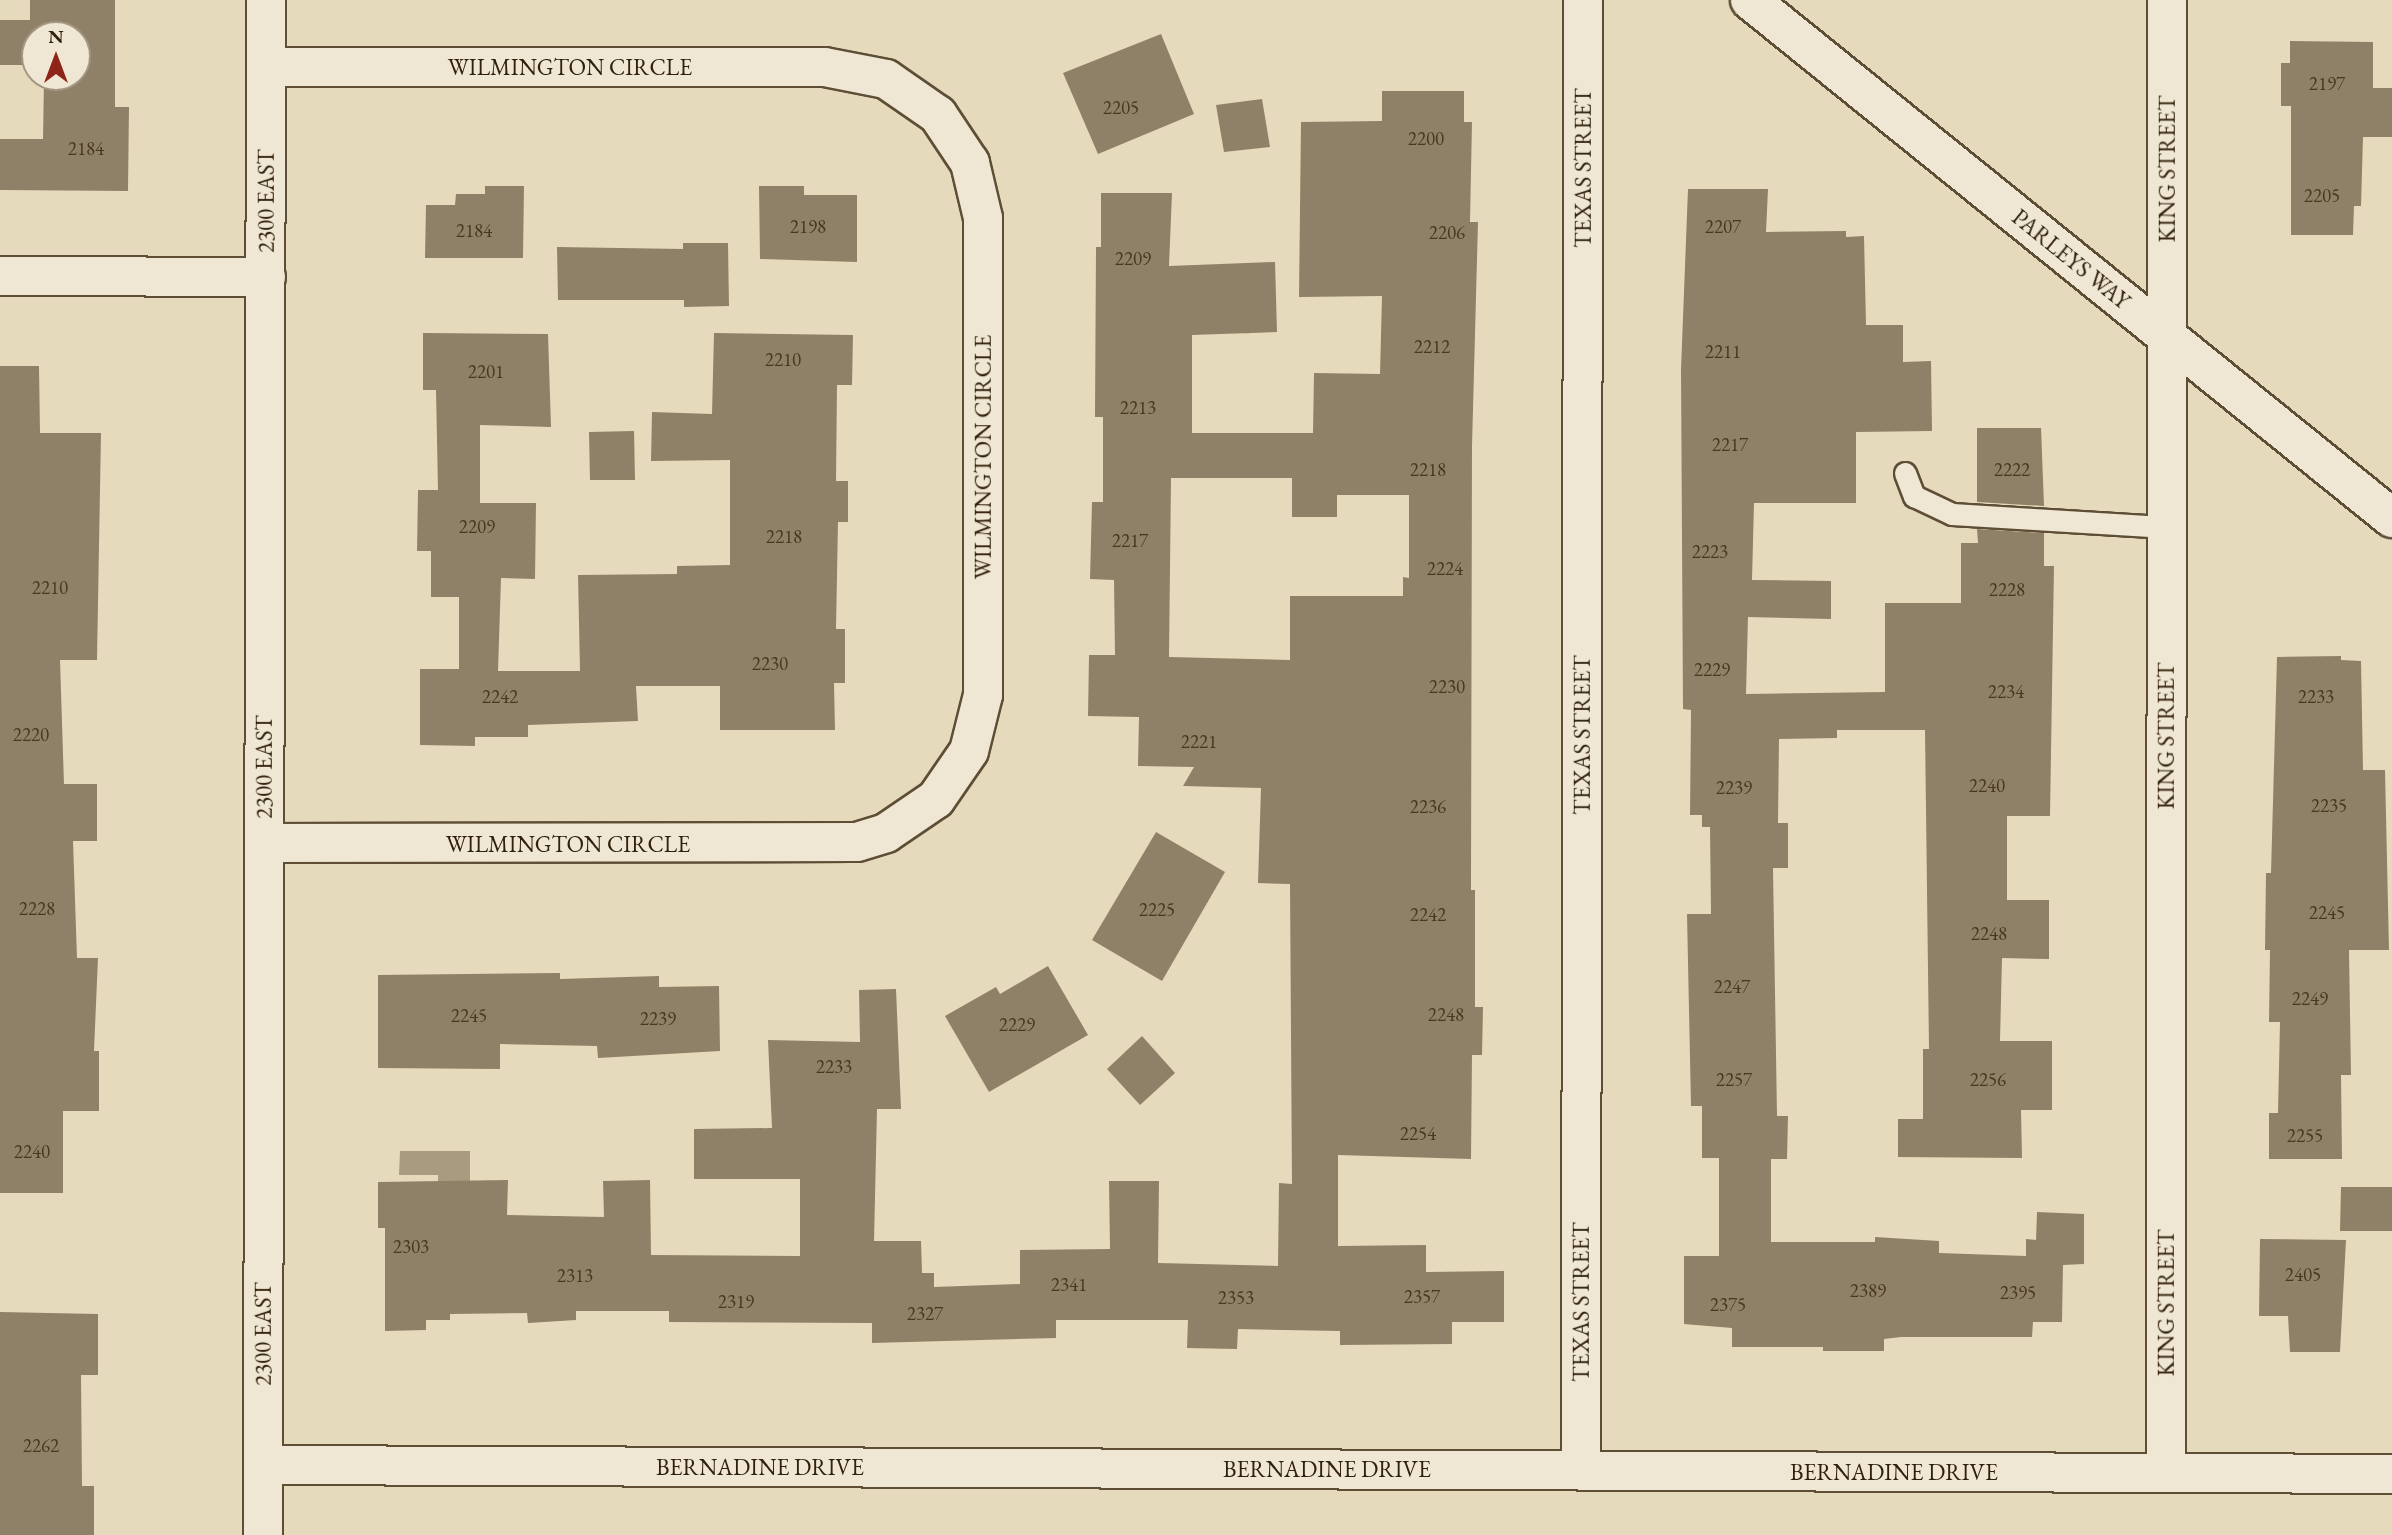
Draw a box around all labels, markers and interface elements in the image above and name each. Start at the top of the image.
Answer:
north arrow [21,21,91,91]
text: N [48,24,64,49]
street label: WILMINGTON CIRCLE [448,53,692,81]
house number: 2197 [2309,73,2345,95]
street label: TEXAS STREET [1569,88,1597,248]
street label: KING STREET [2153,96,2181,242]
house number: 2205 [1103,97,1139,119]
house number: 2200 [1408,128,1444,150]
house number: 2184 [68,138,104,160]
street label: 2300 EAST [252,149,280,253]
house number: 2205 [2304,185,2340,207]
street label: PARLEYS WAY [2007,203,2135,315]
house number: 2198 [790,216,826,238]
house number: 2207 [1705,216,1741,238]
house number: 2184 [456,220,492,242]
house number: 2206 [1429,222,1465,244]
house number: 2209 [1115,248,1151,270]
street label: WILMINGTON CIRCLE [969,335,997,579]
house number: 2212 [1414,336,1450,358]
house number: 2211 [1705,341,1741,363]
house number: 2210 [765,349,801,371]
house number: 2201 [468,361,504,383]
house number: 2213 [1120,397,1156,419]
house number: 2217 [1712,434,1748,456]
house number: 2218 [1410,459,1446,481]
house number: 2222 [1994,459,2030,481]
house number: 2209 [459,516,495,538]
house number: 2218 [766,526,802,548]
house number: 2217 [1112,530,1148,552]
house number: 2223 [1692,541,1728,563]
house number: 2224 [1427,558,1463,580]
house number: 2210 [32,577,68,599]
house number: 2228 [1989,579,2025,601]
house number: 2230 [752,653,788,675]
street label: TEXAS STREET [1568,655,1596,815]
house number: 2229 [1694,659,1730,681]
street label: KING STREET [2152,663,2180,809]
house number: 2230 [1429,676,1465,698]
house number: 2234 [1988,681,2024,703]
house number: 2242 [482,686,518,708]
house number: 2233 [2298,686,2334,708]
street label: 2300 EAST [250,715,278,819]
house number: 2220 [13,724,49,746]
house number: 2221 [1181,731,1217,753]
house number: 2240 [1969,775,2005,797]
house number: 2239 [1716,777,1752,799]
house number: 2235 [2311,795,2347,817]
house number: 2236 [1410,796,1446,818]
street label: WILMINGTON CIRCLE [446,830,690,858]
house number: 2228 [19,898,55,920]
house number: 2225 [1139,899,1175,921]
house number: 2245 [2309,902,2345,924]
house number: 2242 [1410,904,1446,926]
house number: 2248 [1971,923,2007,945]
house number: 2247 [1714,976,1750,998]
house number: 2249 [2292,988,2328,1010]
house number: 2248 [1428,1004,1464,1026]
house number: 2245 [451,1005,487,1027]
house number: 2239 [640,1008,676,1030]
house number: 2229 [999,1014,1035,1036]
house number: 2233 [816,1056,852,1078]
house number: 2257 [1716,1069,1752,1091]
house number: 2256 [1970,1069,2006,1091]
house number: 2254 [1400,1123,1436,1145]
house number: 2255 [2287,1125,2323,1147]
house number: 2240 [14,1141,50,1163]
street label: TEXAS STREET [1567,1222,1595,1382]
street label: KING STREET [2152,1230,2180,1376]
house number: 2303 [393,1236,429,1258]
house number: 2405 [2285,1264,2321,1286]
house number: 2313 [557,1265,593,1287]
house number: 2341 [1051,1274,1087,1296]
house number: 2389 [1850,1280,1886,1302]
street label: 2300 EAST [249,1282,277,1386]
house number: 2395 [2000,1282,2036,1304]
house number: 2357 [1404,1286,1440,1308]
house number: 2353 [1218,1287,1254,1309]
house number: 2319 [718,1291,754,1313]
house number: 2375 [1710,1294,1746,1316]
house number: 2327 [907,1303,943,1325]
house number: 2262 [23,1435,59,1457]
street label: BERNADINE DRIVE [656,1453,864,1481]
street label: BERNADINE DRIVE [1223,1455,1431,1483]
street label: BERNADINE DRIVE [1790,1458,1998,1486]

